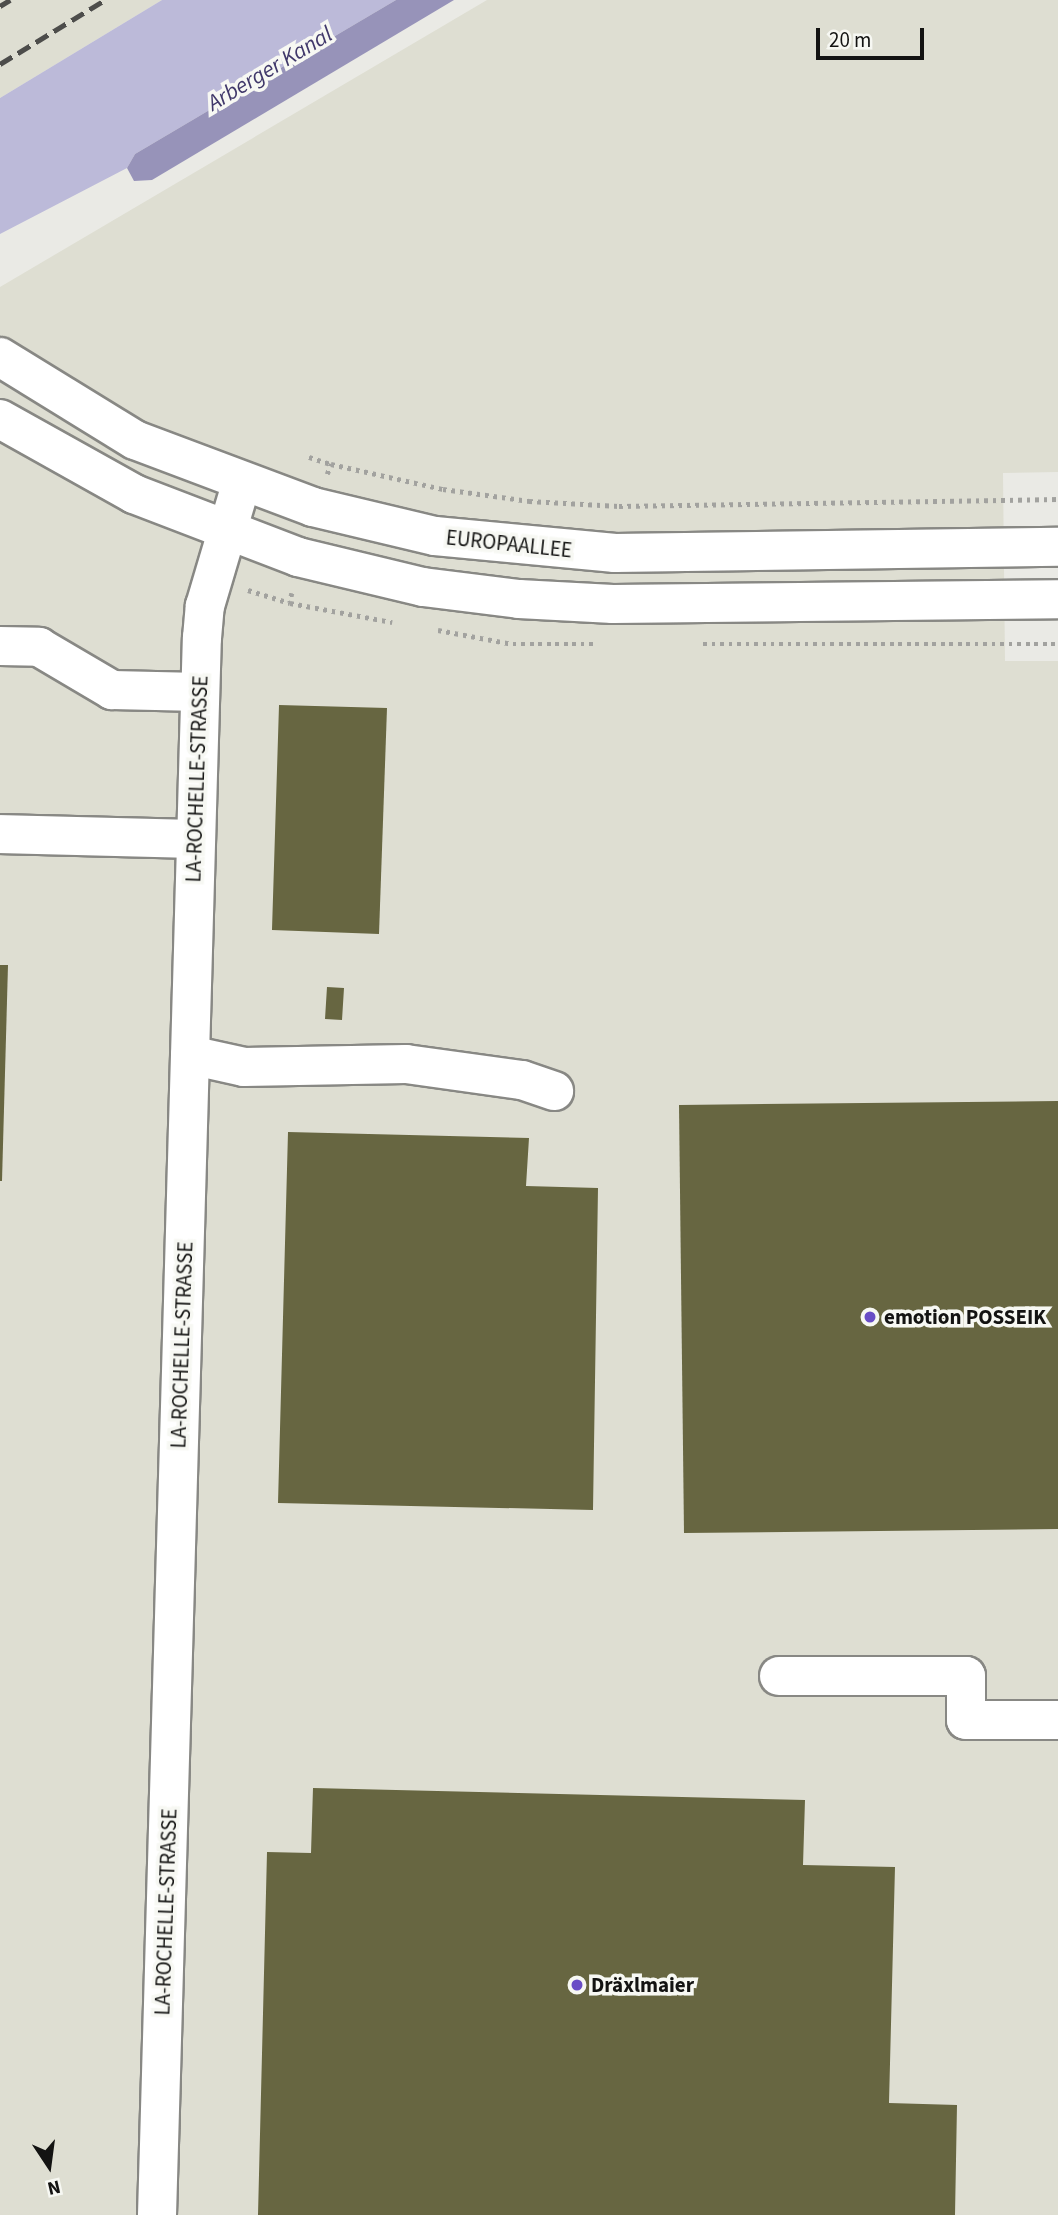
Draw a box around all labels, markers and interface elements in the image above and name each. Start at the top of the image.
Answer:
scale bar [820,14,928,58]
water label: Arberger Kanal [202,21,338,117]
text: 20 m [829,25,871,55]
street label: EUROPAALLEE [445,525,573,563]
street label: LA-ROCHELLE-STRASSE [181,675,213,883]
street label: LA-ROCHELLE-STRASSE [166,1241,198,1449]
place label: emotion POSSEIK [884,1304,1046,1330]
marker: emotion POSSEIK [862,1309,878,1325]
street label: LA-ROCHELLE-STRASSE [150,1808,182,2016]
place label: Dräxlmaier [591,1972,694,1998]
marker: Dräxlmaier [569,1977,585,1993]
north arrow [14,2131,84,2201]
text: N [45,2172,63,2202]

